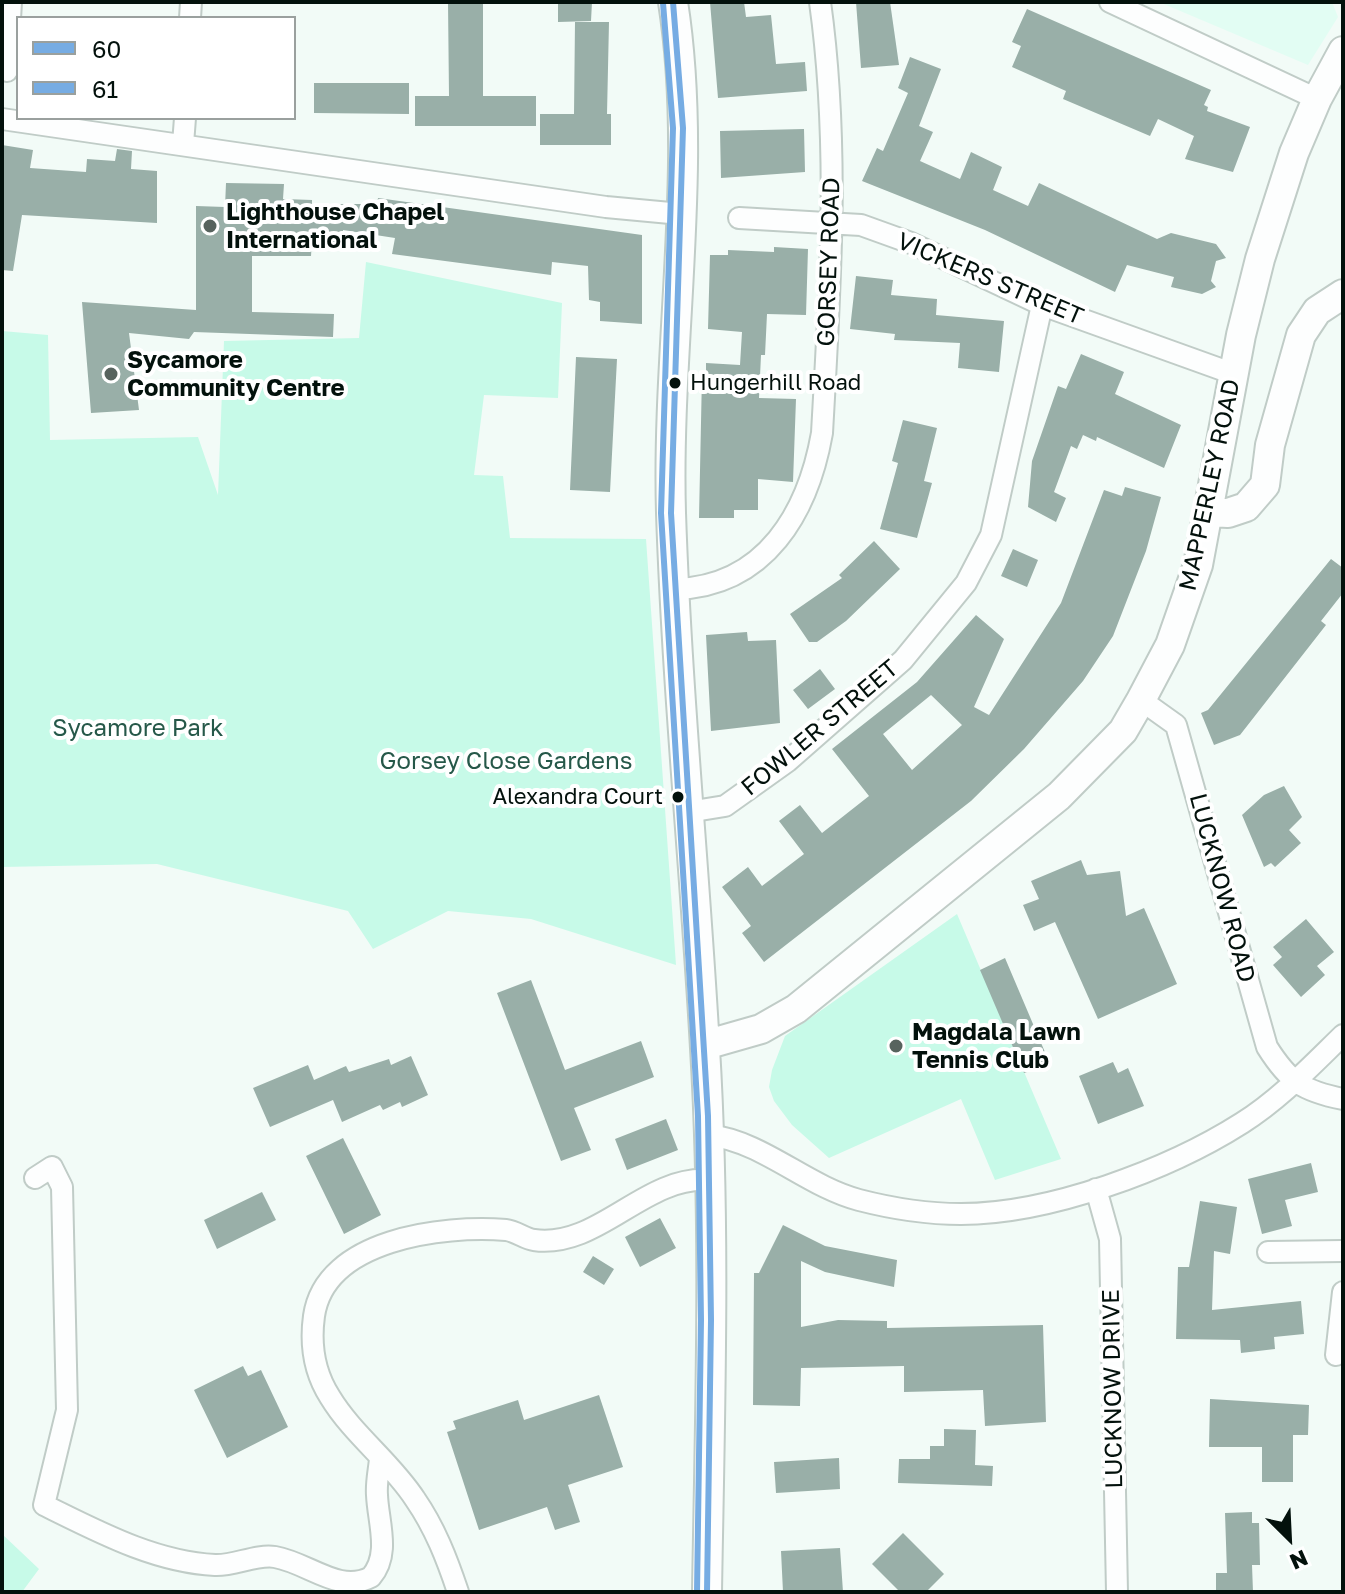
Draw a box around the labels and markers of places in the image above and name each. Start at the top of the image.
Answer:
place label: Lighthouse Chapel International [226,198,444,254]
marker: Lighthouse Chapel International [201,217,219,235]
place label: Sycamore Community Centre [127,346,345,402]
marker: Sycamore Community Centre [102,365,120,383]
place label: Hungerhill Road [690,370,861,396]
marker: Hungerhill Road [667,375,683,391]
place label: Alexandra Court [493,784,663,810]
marker: Alexandra Court [670,789,686,805]
place label: Magdala Lawn Tennis Club [912,1018,1081,1074]
marker: Magdala Lawn Tennis Club [887,1037,905,1055]

